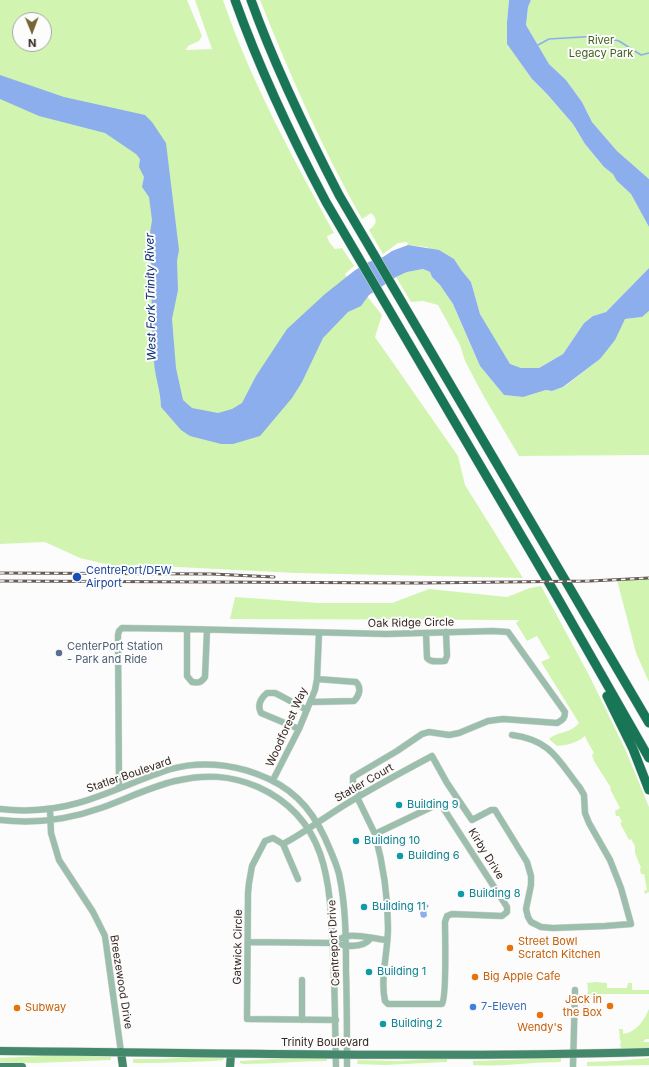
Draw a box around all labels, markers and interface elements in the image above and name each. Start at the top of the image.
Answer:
north arrow [12,12,52,52]
park label: River Legacy Park [569,34,633,60]
text: N [28,36,37,50]
water label: West Fork Trinity River [143,233,159,361]
place label: CentrePort/DFW Airport [86,564,172,590]
marker: CentrePort/DFW Airport [71,571,83,583]
street label: Oak Ridge Circle [368,616,454,630]
place label: CenterPort Station - Park and Ride [67,640,163,666]
marker: CenterPort Station - Park and Ride [54,648,64,658]
street label: Woodforest Way [264,685,310,769]
street label: Statler Boulevard [85,754,173,796]
street label: Statler Court [332,761,396,805]
place label: Building 9 [407,798,459,812]
marker: Building 9 [394,800,404,810]
street label: Kirby Drive [465,826,507,882]
place label: Building 10 [364,834,420,848]
marker: Building 10 [351,836,361,846]
place label: Building 6 [408,849,460,863]
marker: Building 6 [395,851,405,861]
place label: Building 8 [469,887,521,901]
marker: Building 8 [456,889,466,899]
street label: Centreport Drive [325,899,343,987]
place label: Building 11 [372,900,426,914]
marker: Building 11 [359,902,369,912]
street label: Gatwick Circle [231,909,245,985]
street label: Breezewood Drive [107,934,135,1030]
place label: Street Bowl Scratch Kitchen [518,935,600,961]
marker: Street Bowl Scratch Kitchen [505,943,515,953]
place label: Building 1 [377,965,426,979]
marker: Building 1 [364,967,374,977]
place label: Big Apple Cafe [483,970,560,984]
marker: Big Apple Cafe [470,972,480,982]
place label: Jack in the Box [563,993,602,1019]
place label: 7-Eleven [481,1000,527,1014]
place label: Subway [25,1001,66,1015]
marker: Jack in the Box [605,1001,615,1011]
marker: 7-Eleven [468,1002,478,1012]
marker: Subway [12,1003,22,1013]
marker: Wendy's [535,1010,545,1020]
place label: Building 2 [391,1017,442,1031]
marker: Building 2 [378,1019,388,1029]
place label: Wendy's [517,1021,563,1035]
street label: Trinity Boulevard [281,1036,369,1050]

